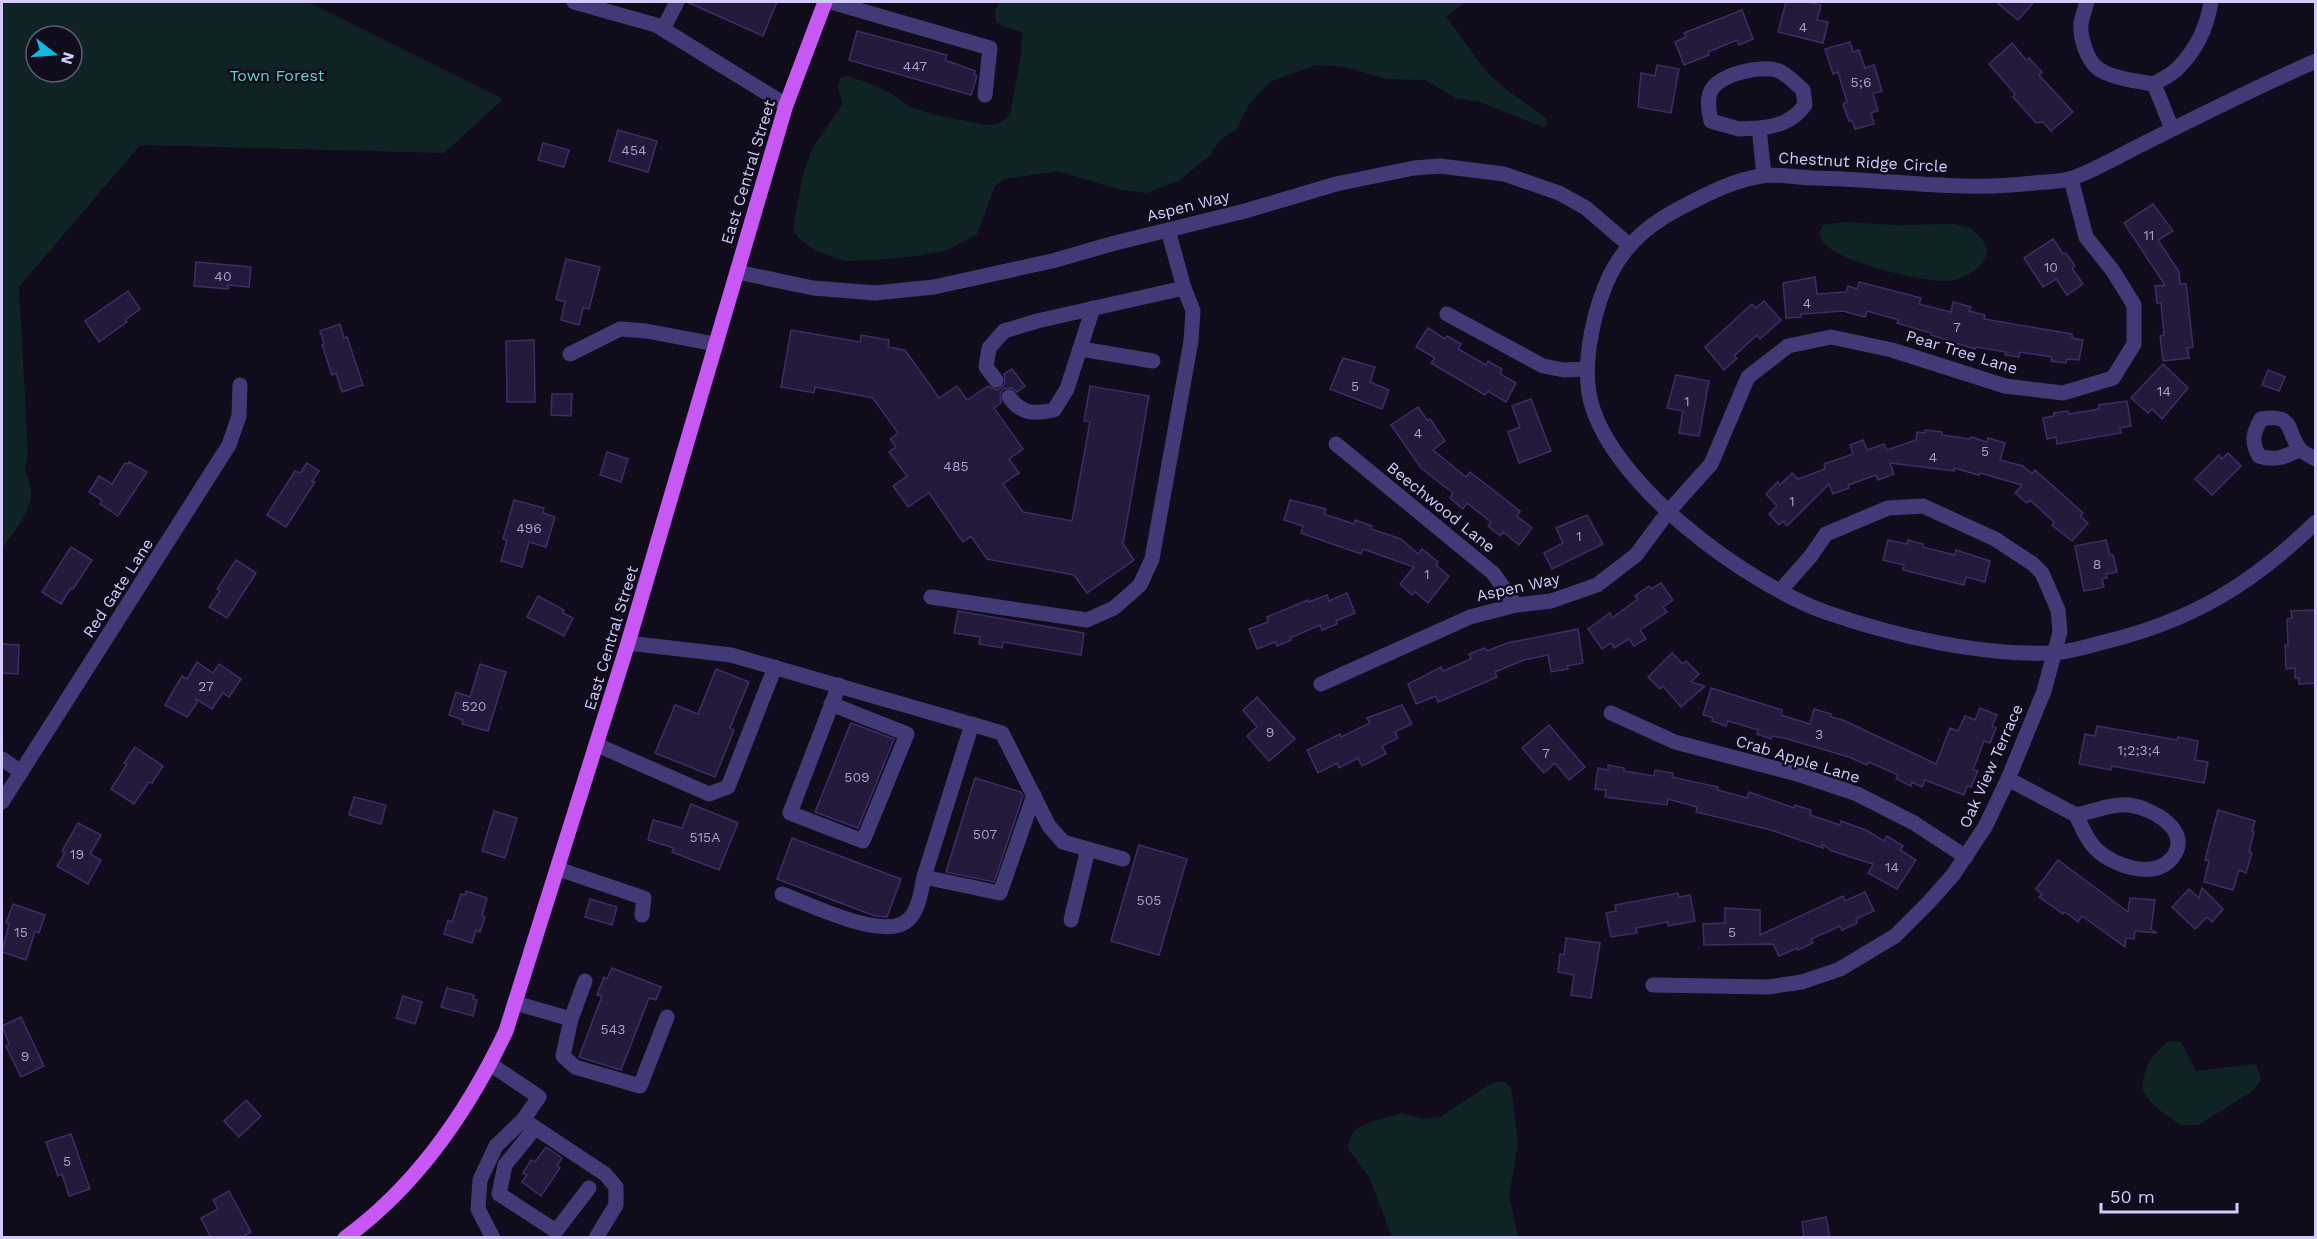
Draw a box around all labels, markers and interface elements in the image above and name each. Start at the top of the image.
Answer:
house number: 4 [1799,19,1807,35]
north arrow [24,24,84,84]
text: N [57,50,79,67]
house number: 447 [903,58,927,74]
park label: Town Forest [229,66,325,85]
house number: 5;6 [1851,74,1871,90]
street label: East Central Street [717,97,779,246]
house number: 454 [621,142,647,158]
street label: Chestnut Ridge Circle [1778,148,1948,176]
street label: Aspen Way [1145,186,1232,225]
house number: 11 [2144,227,2154,243]
house number: 10 [2044,259,2058,275]
house number: 40 [214,268,232,284]
house number: 4 [1803,295,1811,311]
house number: 7 [1953,319,1961,335]
street label: Pear Tree Lane [1904,326,2020,378]
house number: 5 [1351,378,1359,394]
house number: 14 [2157,383,2171,399]
house number: 1 [1684,393,1690,409]
house number: 4 [1414,425,1422,441]
house number: 5 [1981,443,1989,459]
house number: 4 [1929,449,1937,465]
house number: 485 [943,458,969,474]
street label: Beechwood Lane [1383,458,1499,556]
house number: 1 [1789,493,1795,509]
house number: 496 [516,520,542,536]
house number: 1 [1576,528,1582,544]
street label: Red Gate Lane [79,535,157,641]
house number: 8 [2093,556,2101,572]
street label: East Central Street [580,563,642,712]
house number: 1 [1424,566,1430,582]
street label: Aspen Way [1475,569,1562,605]
house number: 27 [198,678,214,694]
house number: 520 [461,698,487,714]
street label: Oak View Terrace [1955,701,2027,831]
house number: 9 [1266,724,1274,740]
house number: 3 [1815,726,1823,742]
street label: Crab Apple Lane [1733,731,1863,787]
house number: 1;2;3;4 [2118,742,2160,758]
house number: 7 [1542,745,1550,761]
house number: 509 [844,769,870,785]
house number: 507 [973,826,997,842]
house number: 515A [690,829,721,845]
house number: 19 [70,846,84,862]
house number: 14 [1885,859,1899,875]
house number: 505 [1136,892,1162,908]
house number: 15 [14,924,28,940]
house number: 5 [1728,924,1736,940]
house number: 543 [601,1021,625,1037]
house number: 9 [21,1048,29,1064]
house number: 5 [63,1153,71,1169]
scale bar [2101,1176,2238,1214]
text: 50 m [2110,1186,2155,1207]

